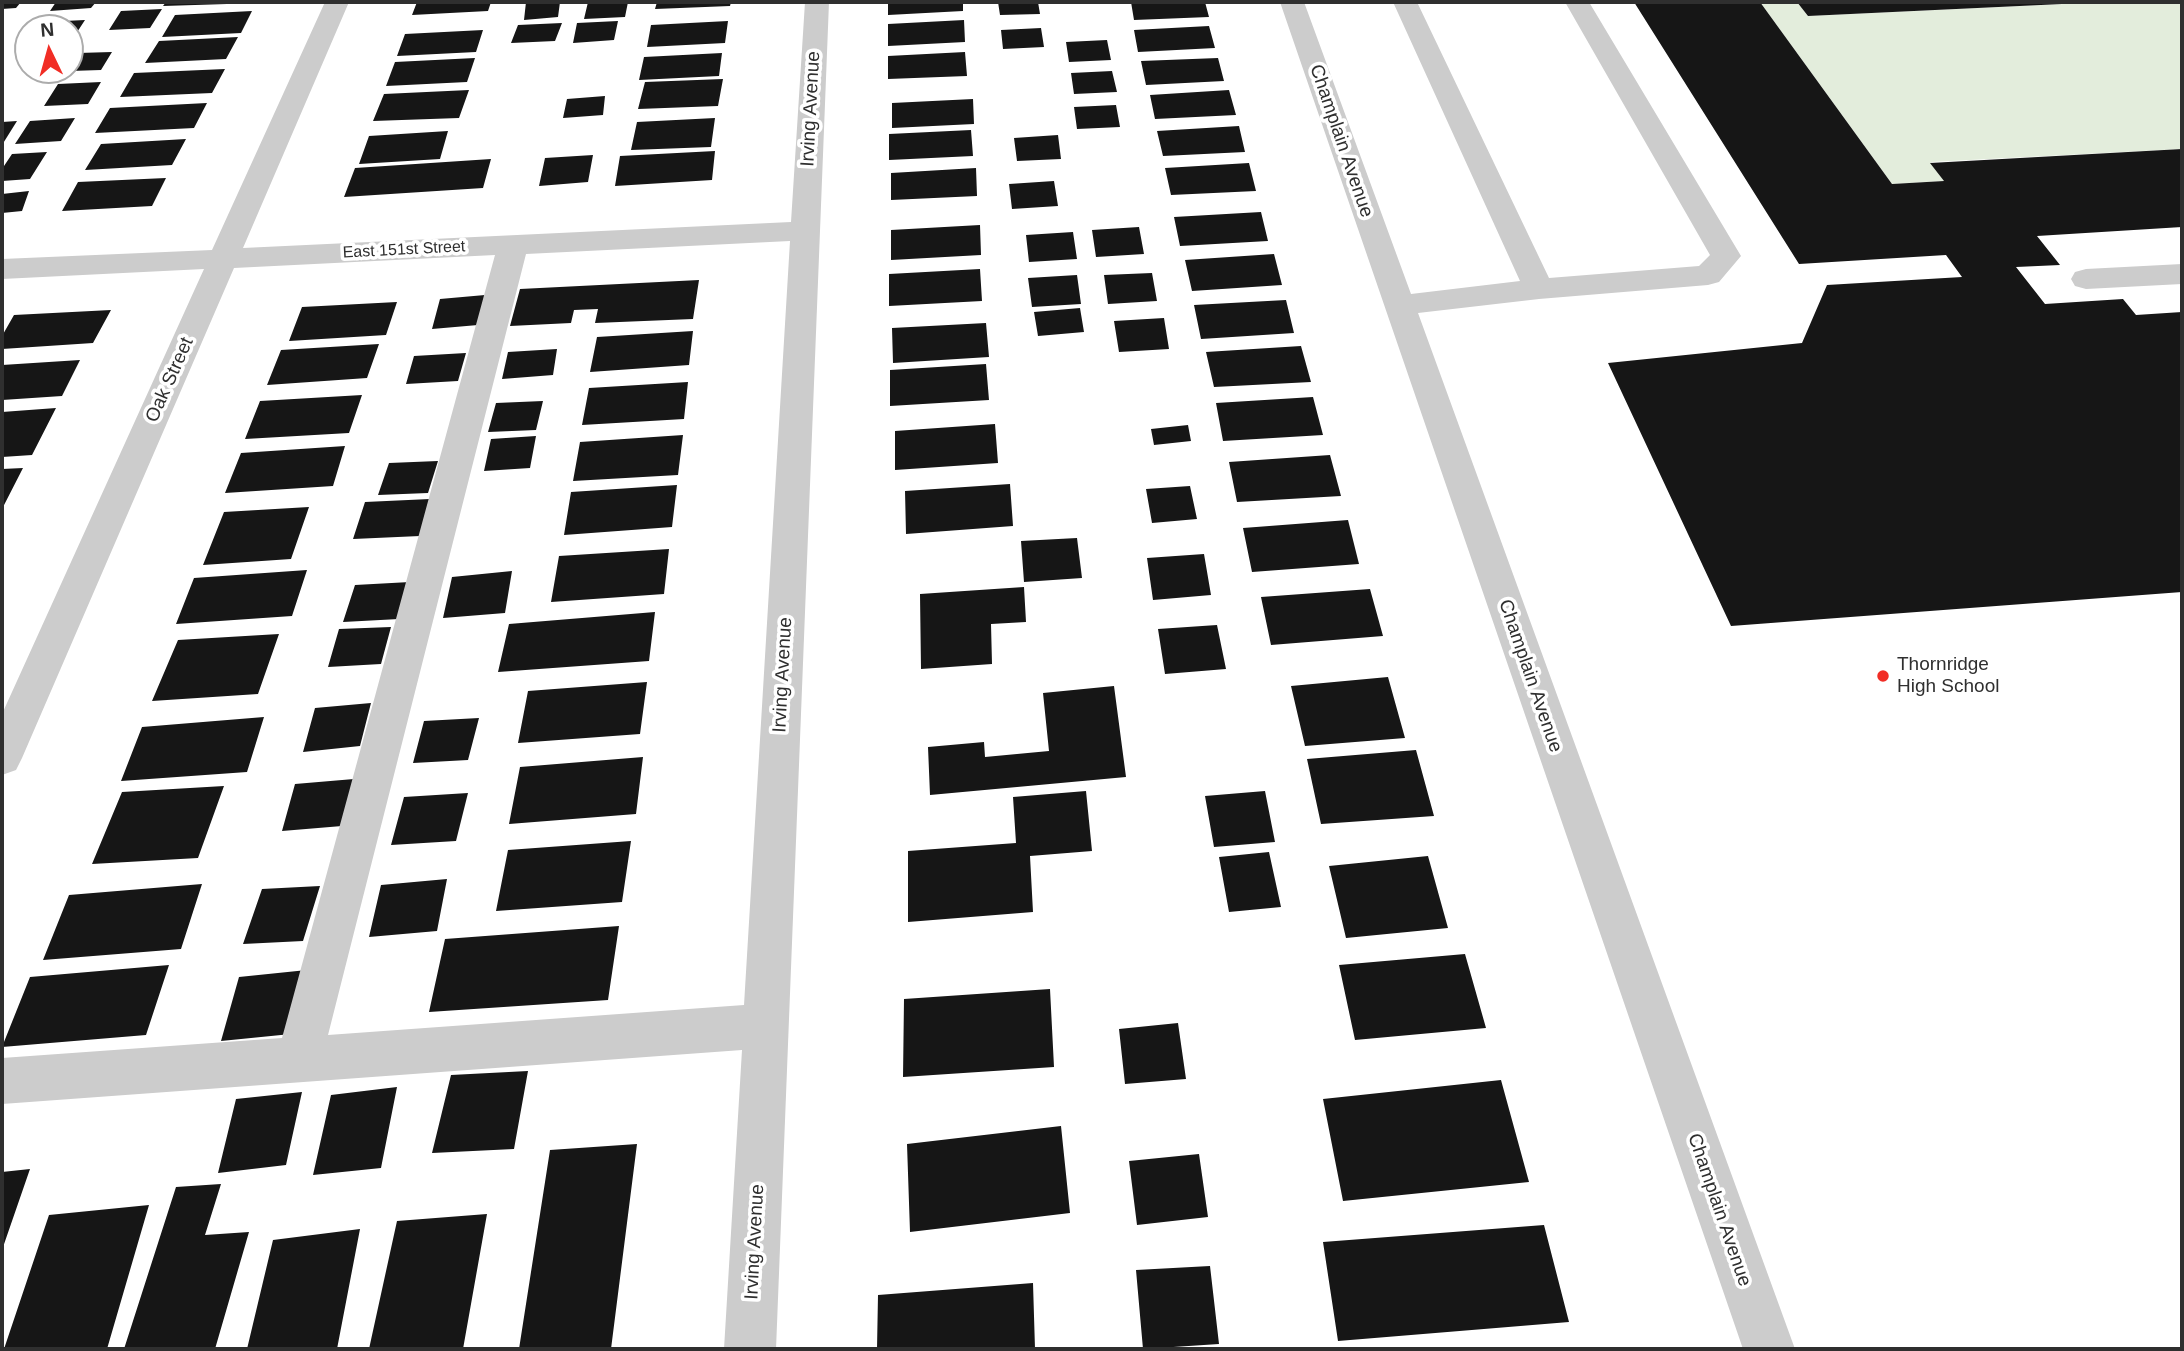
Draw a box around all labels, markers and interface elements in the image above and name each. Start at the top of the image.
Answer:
north arrow [14,14,84,84]
text: N [40,19,55,41]
street label: Irving Avenue [797,51,825,167]
street label: Champlain Avenue [1304,62,1378,220]
street label: East 151st Street [342,237,466,263]
street label: Oak Street [141,334,199,426]
street label: Champlain Avenue [1493,597,1567,755]
street label: Irving Avenue [769,617,797,733]
place label: Thornridge High School [1897,654,1999,698]
marker: Thornridge High School [1875,668,1891,684]
street label: Champlain Avenue [1682,1131,1756,1289]
street label: Irving Avenue [741,1184,769,1300]

